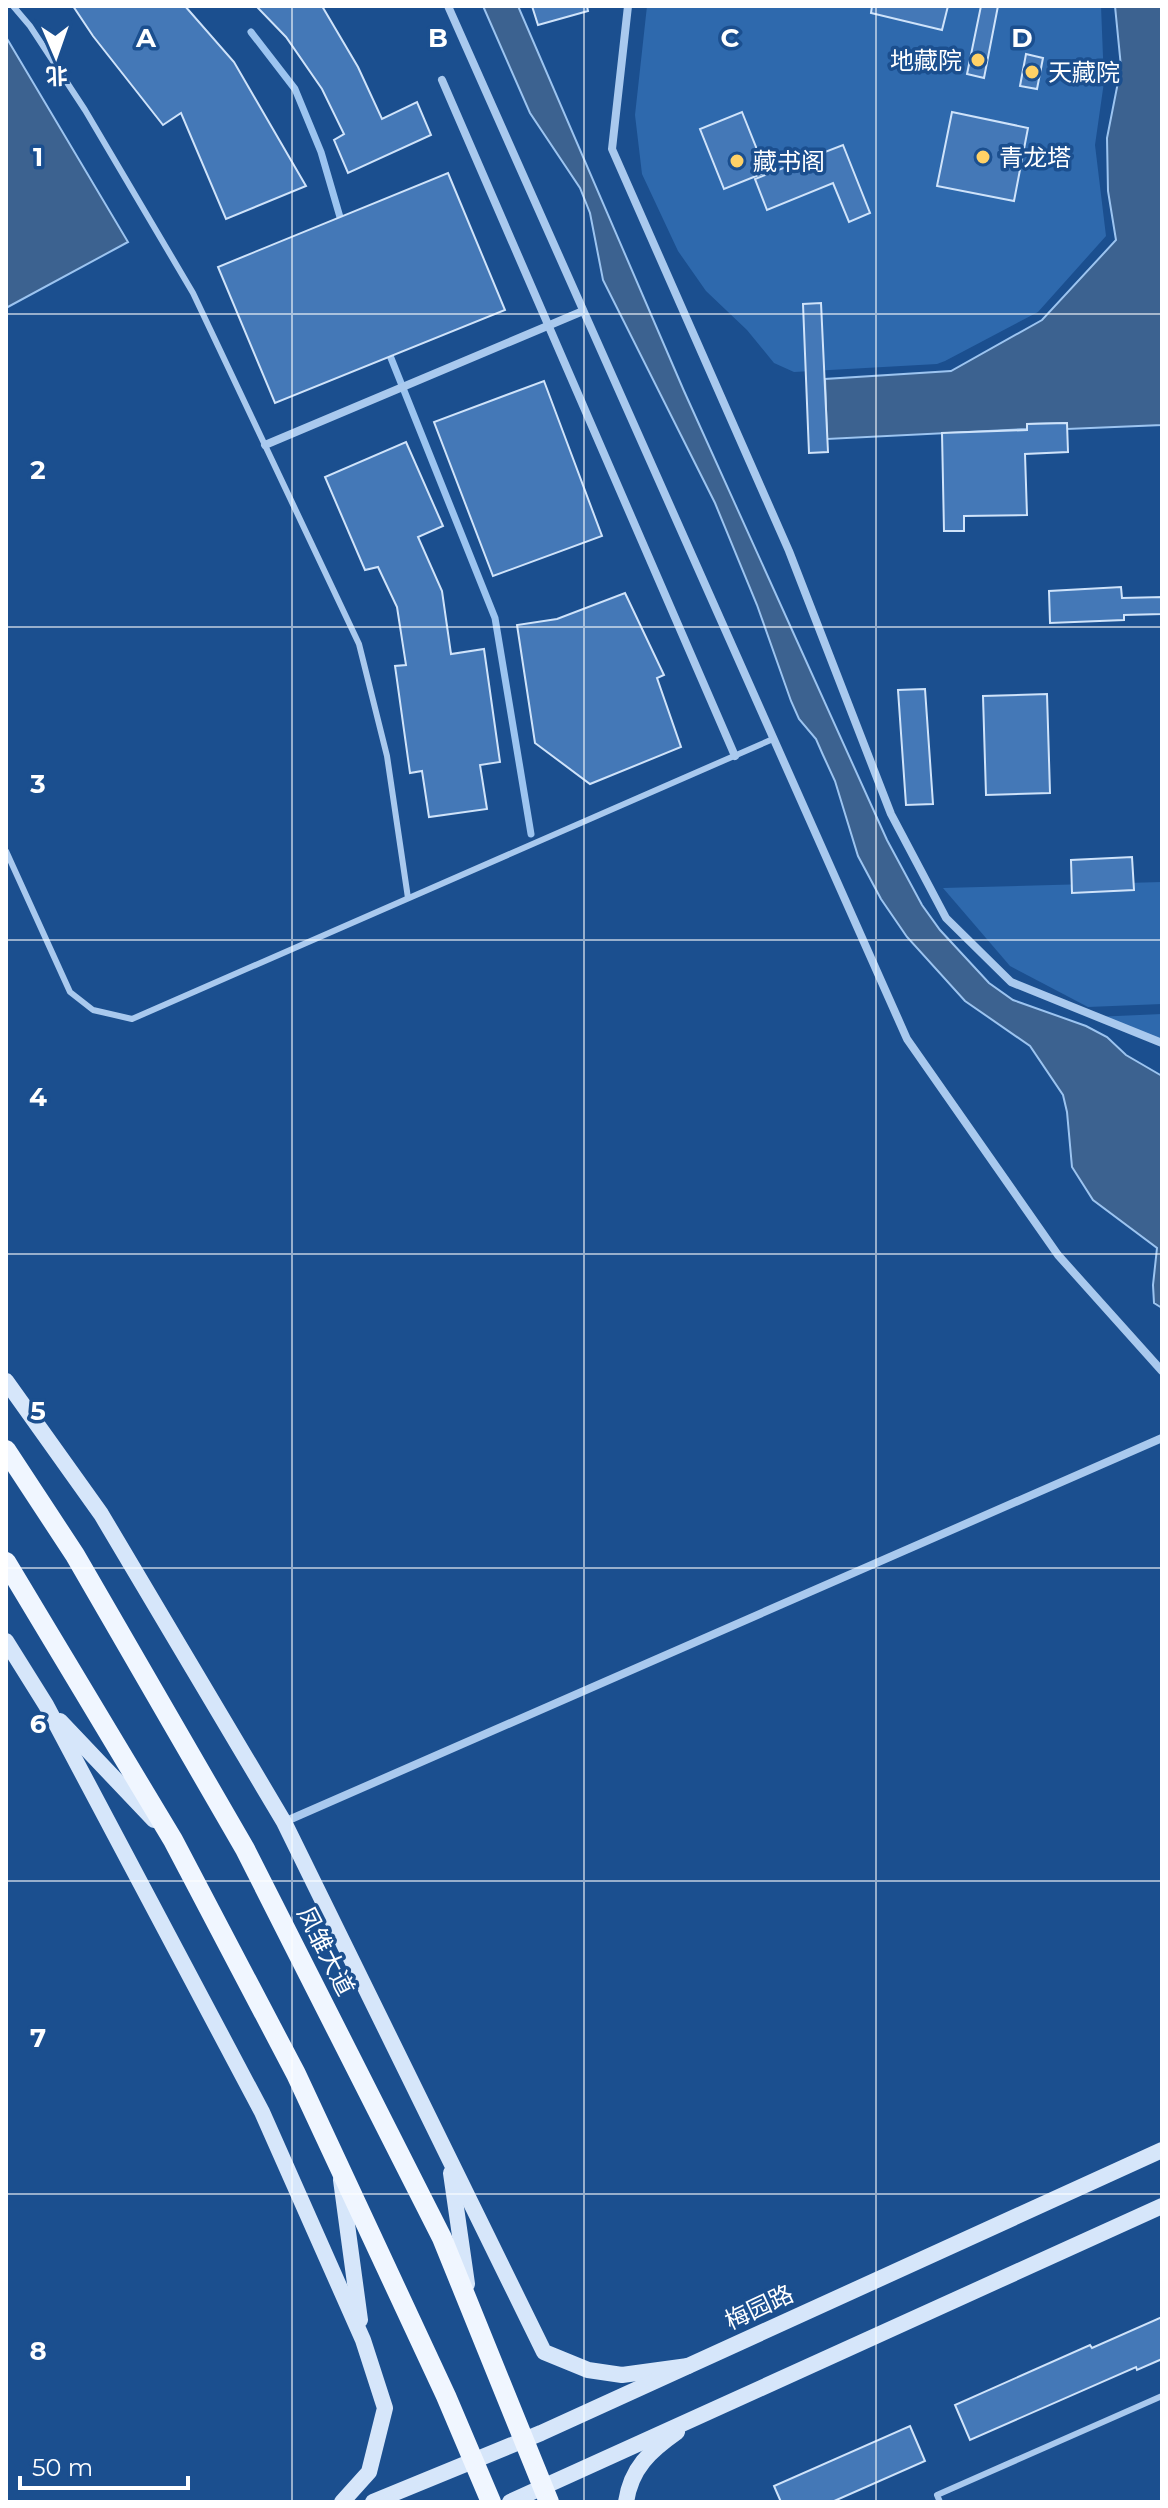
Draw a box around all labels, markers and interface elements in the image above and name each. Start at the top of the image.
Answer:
north arrow [16,16,96,96]
text: A [135,22,157,54]
text: B [428,22,448,54]
text: C [721,22,740,54]
text: D [1011,22,1033,54]
place label: 地藏院 [890,46,962,75]
marker: 地藏院 [969,51,987,69]
place label: 天藏院 [1048,58,1120,87]
text: 北 [45,62,68,89]
marker: 天藏院 [1023,63,1041,81]
text: 1 [33,141,43,173]
place label: 青龙塔 [999,143,1071,172]
place label: 藏书阁 [753,147,825,176]
marker: 青龙塔 [974,148,992,166]
marker: 藏书阁 [728,152,746,170]
text: 2 [30,454,46,486]
text: 3 [29,768,46,800]
text: 4 [29,1081,47,1113]
text: 5 [30,1395,46,1427]
text: 6 [30,1708,47,1740]
street label: 凤雏大道 [291,1902,361,2000]
text: 7 [30,2022,46,2054]
street label: 梅园路 [720,2279,798,2335]
text: 8 [29,2335,47,2367]
scale bar [20,2440,188,2490]
text: 50 m [32,2453,93,2482]

